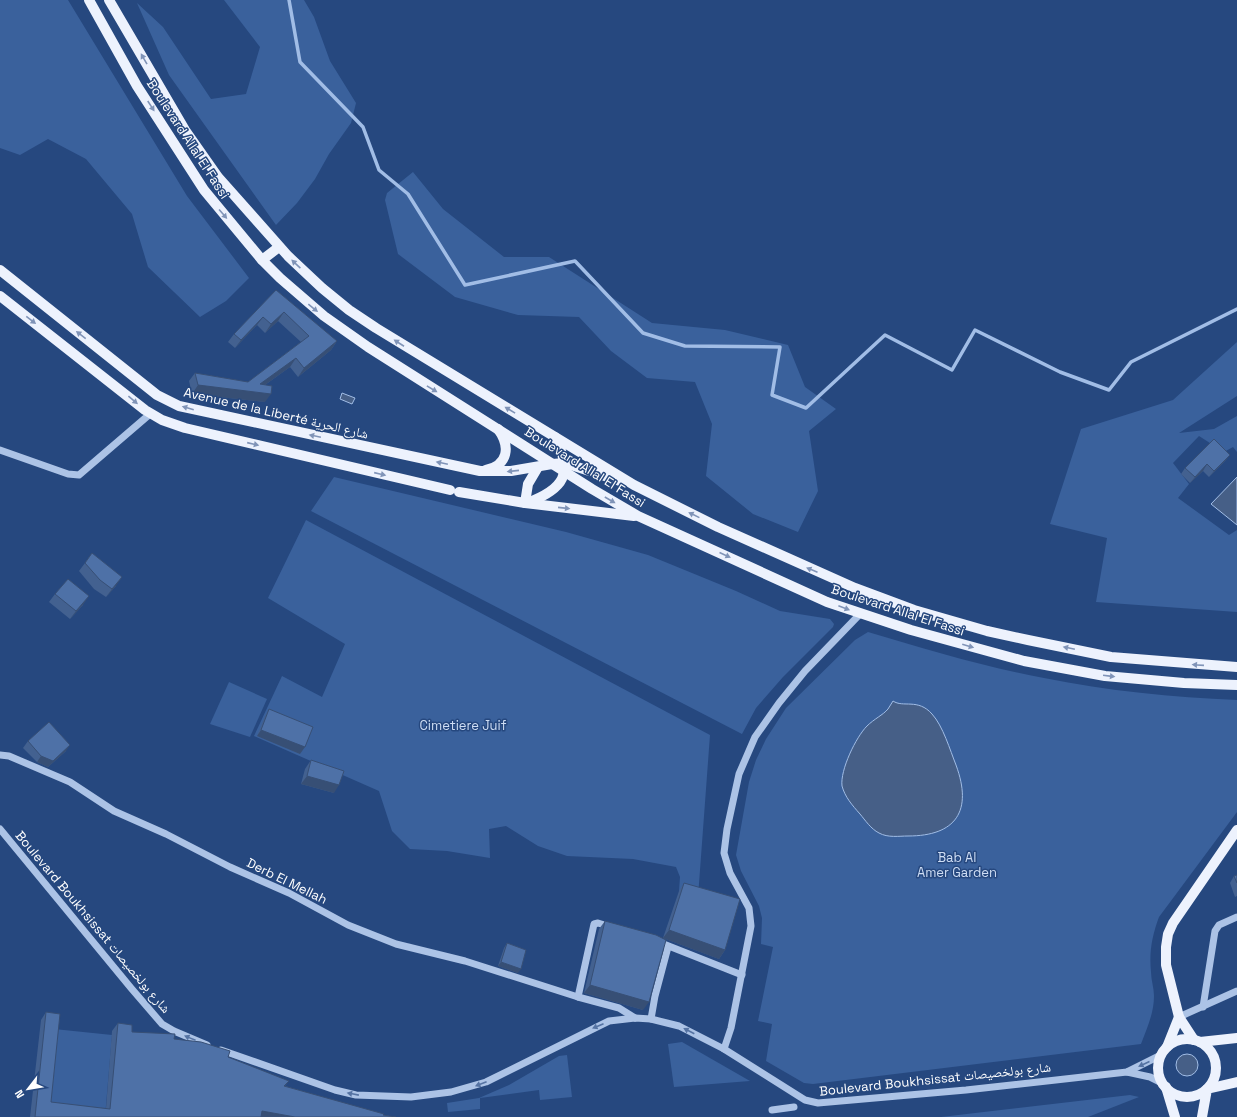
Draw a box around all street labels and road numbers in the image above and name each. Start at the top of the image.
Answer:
street label: Boulevard Allal El Fassi [143,76,233,202]
street label: Avenue de la Liberté شارع الحرية [182,383,370,443]
street label: Boulevard Allal El Fassi [521,423,649,511]
street label: Boulevard Allal El Fassi [829,580,967,640]
street label: Boulevard Boukhsissat شارع بولخصيصات [11,827,174,1017]
street label: Derb El Mellah [244,854,330,908]
street label: Boulevard Boukhsissat شارع بولخصيصات [818,1058,1052,1101]

